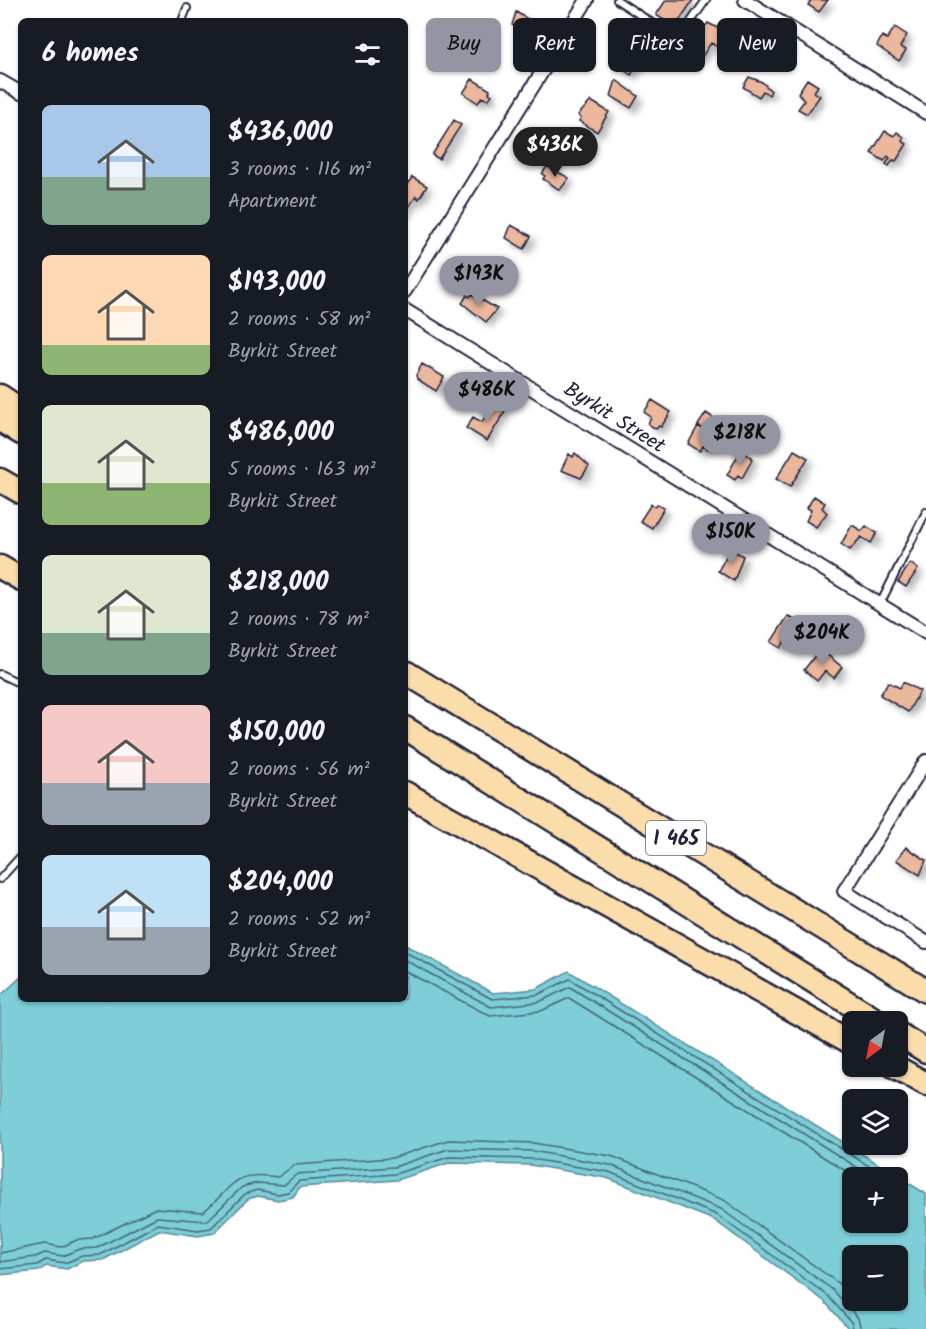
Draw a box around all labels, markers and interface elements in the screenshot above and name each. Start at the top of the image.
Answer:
chip: Buy [426,18,501,72]
chip: Rent [513,18,596,72]
chip: Filters [608,18,705,72]
chip: New [717,18,797,72]
text: 6 homes [42,33,139,75]
icon: filters [351,38,384,71]
text: $436,000 [228,112,333,154]
pin: $436K [513,127,597,178]
icon: home [90,129,162,201]
text: $436K [527,130,583,162]
text: 3 rooms · 116 m² [228,154,371,186]
text: Apartment [228,186,317,218]
pin: $193K [437,256,521,307]
text: $193K [454,259,504,291]
text: $193,000 [228,262,325,304]
icon: home [90,279,162,351]
text: 2 rooms · 58 m² [228,304,370,336]
text: Byrkit Street [228,336,337,368]
pin: $486K [445,372,529,423]
street label: Byrkit Street [557,374,672,463]
text: $486K [458,375,516,407]
text: $486,000 [228,412,334,454]
pin: $218K [698,415,782,466]
text: $218K [713,418,767,450]
icon: home [90,429,162,501]
text: 5 rooms · 163 m² [228,454,376,486]
text: Byrkit Street [228,486,337,518]
pin: $150K [689,514,773,565]
text: $150K [706,517,756,549]
text: $218,000 [228,562,329,604]
icon: home [90,579,162,651]
text: 2 rooms · 78 m² [228,604,369,636]
pin: $204K [780,615,864,666]
text: $204K [794,618,850,650]
text: Byrkit Street [228,636,337,668]
text: $150,000 [228,712,325,754]
icon: home [90,729,162,801]
text: 2 rooms · 56 m² [228,754,370,786]
text: Byrkit Street [228,786,337,818]
road number: I 465 [646,821,706,855]
text: $204,000 [228,862,333,904]
icon: home [90,879,162,951]
text: 2 rooms · 52 m² [228,904,370,936]
text: Byrkit Street [228,936,337,968]
north arrow [842,1011,908,1077]
map controls [842,1011,908,1311]
button: layers [842,1089,908,1155]
button: + [842,1167,908,1233]
button: − [842,1245,908,1311]

